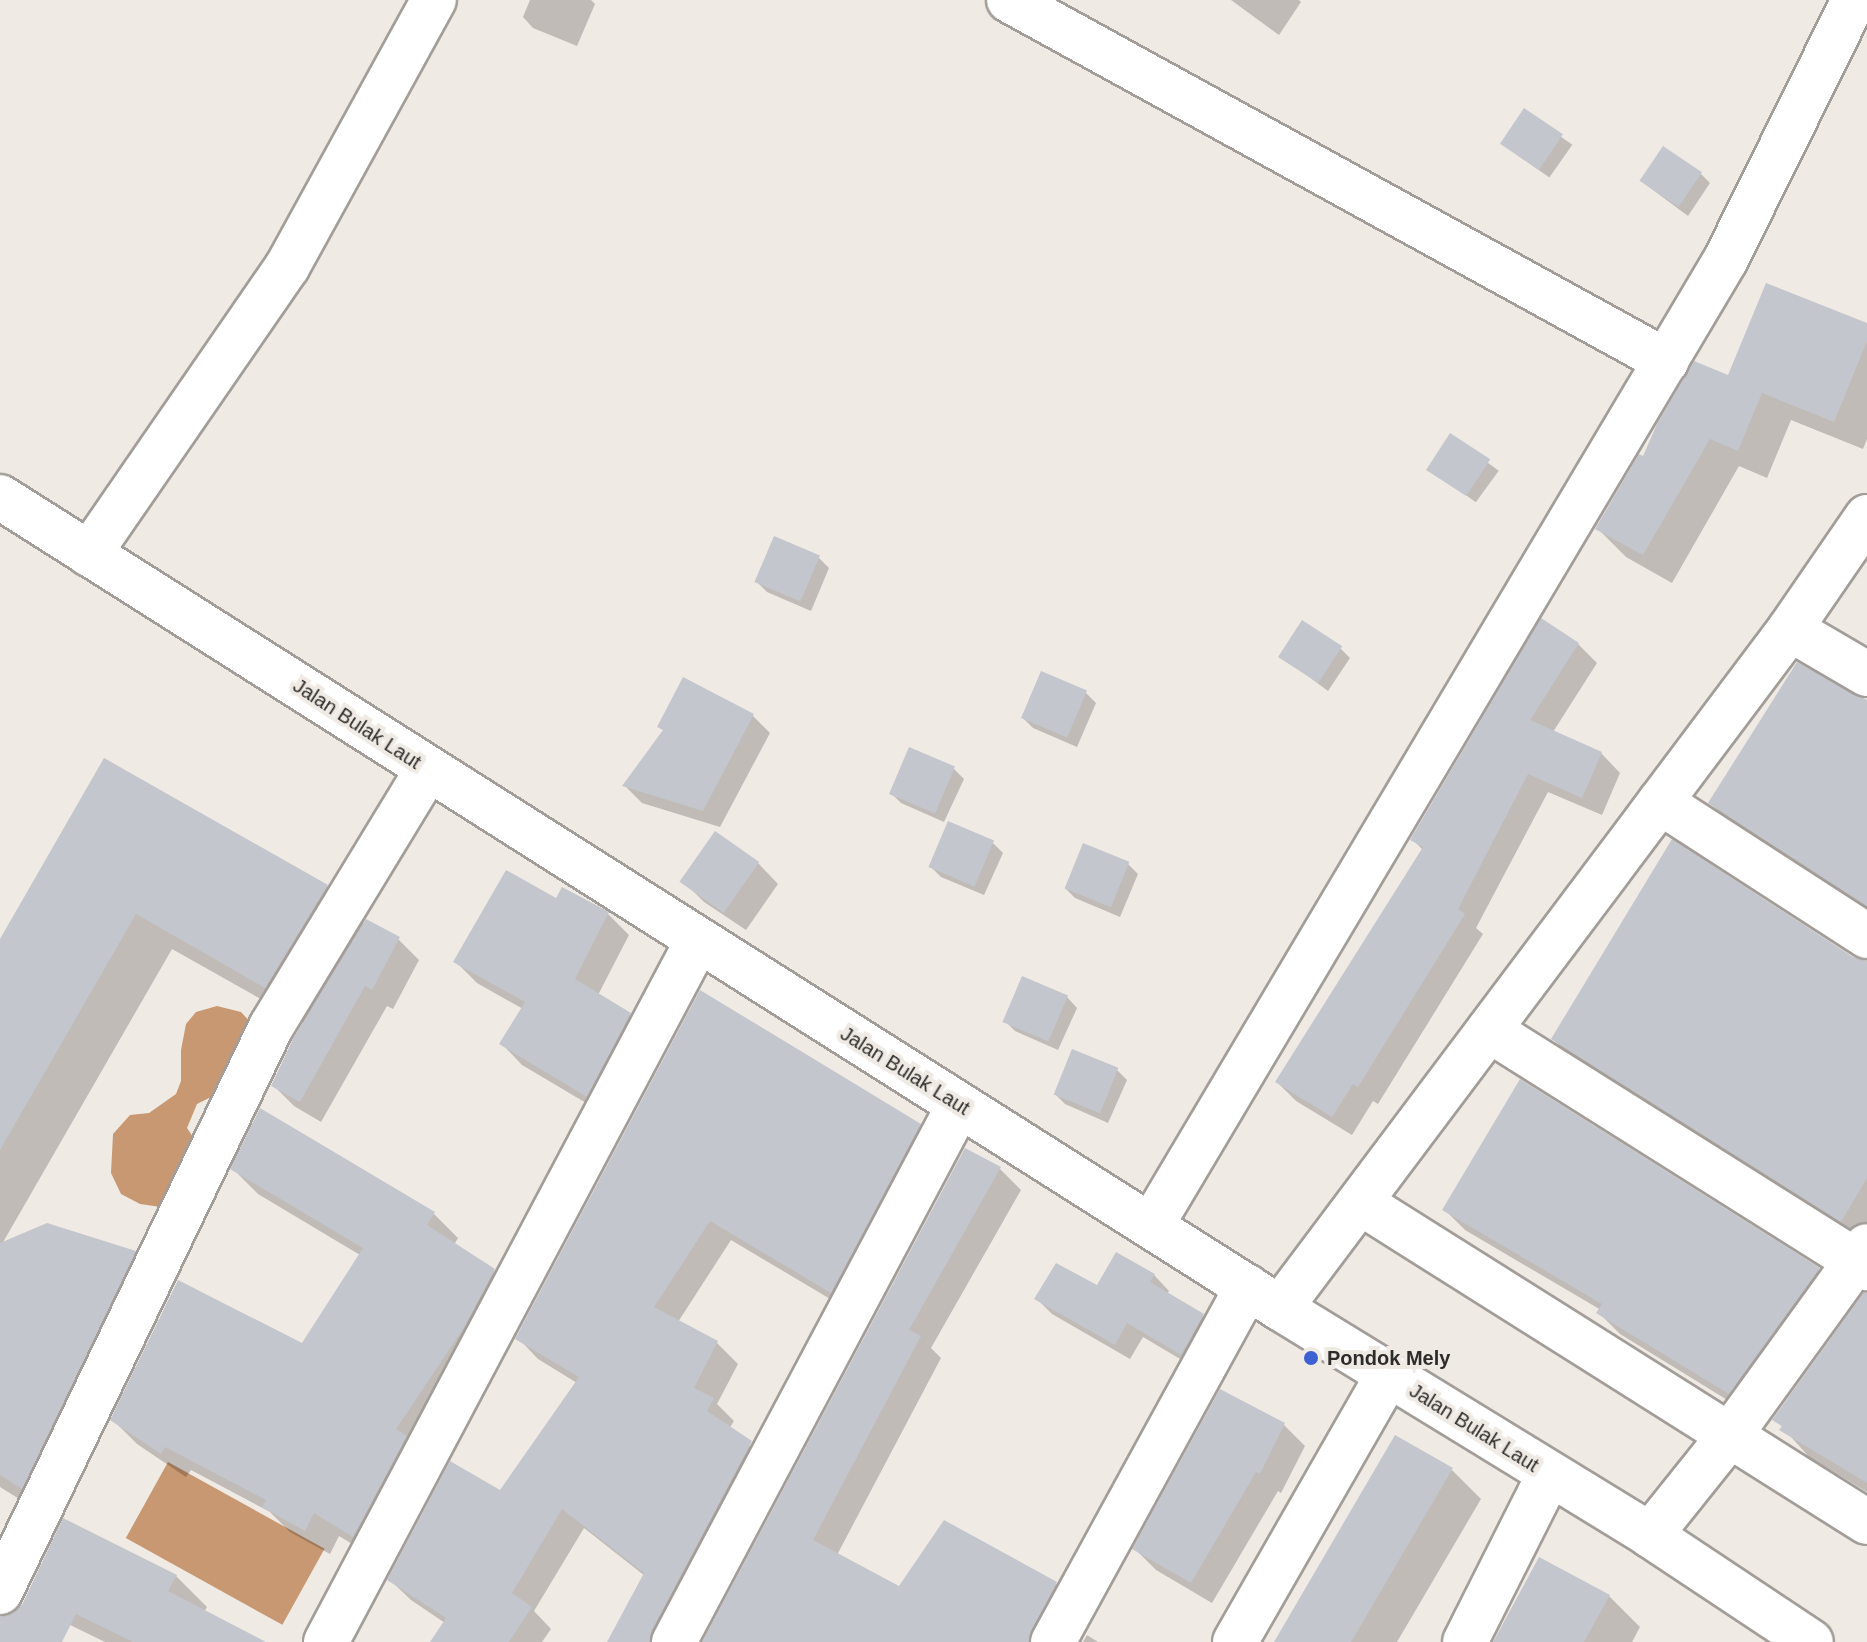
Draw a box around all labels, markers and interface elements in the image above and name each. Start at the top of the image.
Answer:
street label: Jalan Bulak Laut [288,674,426,774]
street label: Jalan Bulak Laut [836,1022,974,1120]
place label: Pondok Mely [1327,1346,1450,1370]
marker: Pondok Mely [1302,1349,1320,1367]
street label: Jalan Bulak Laut [1405,1379,1543,1477]

